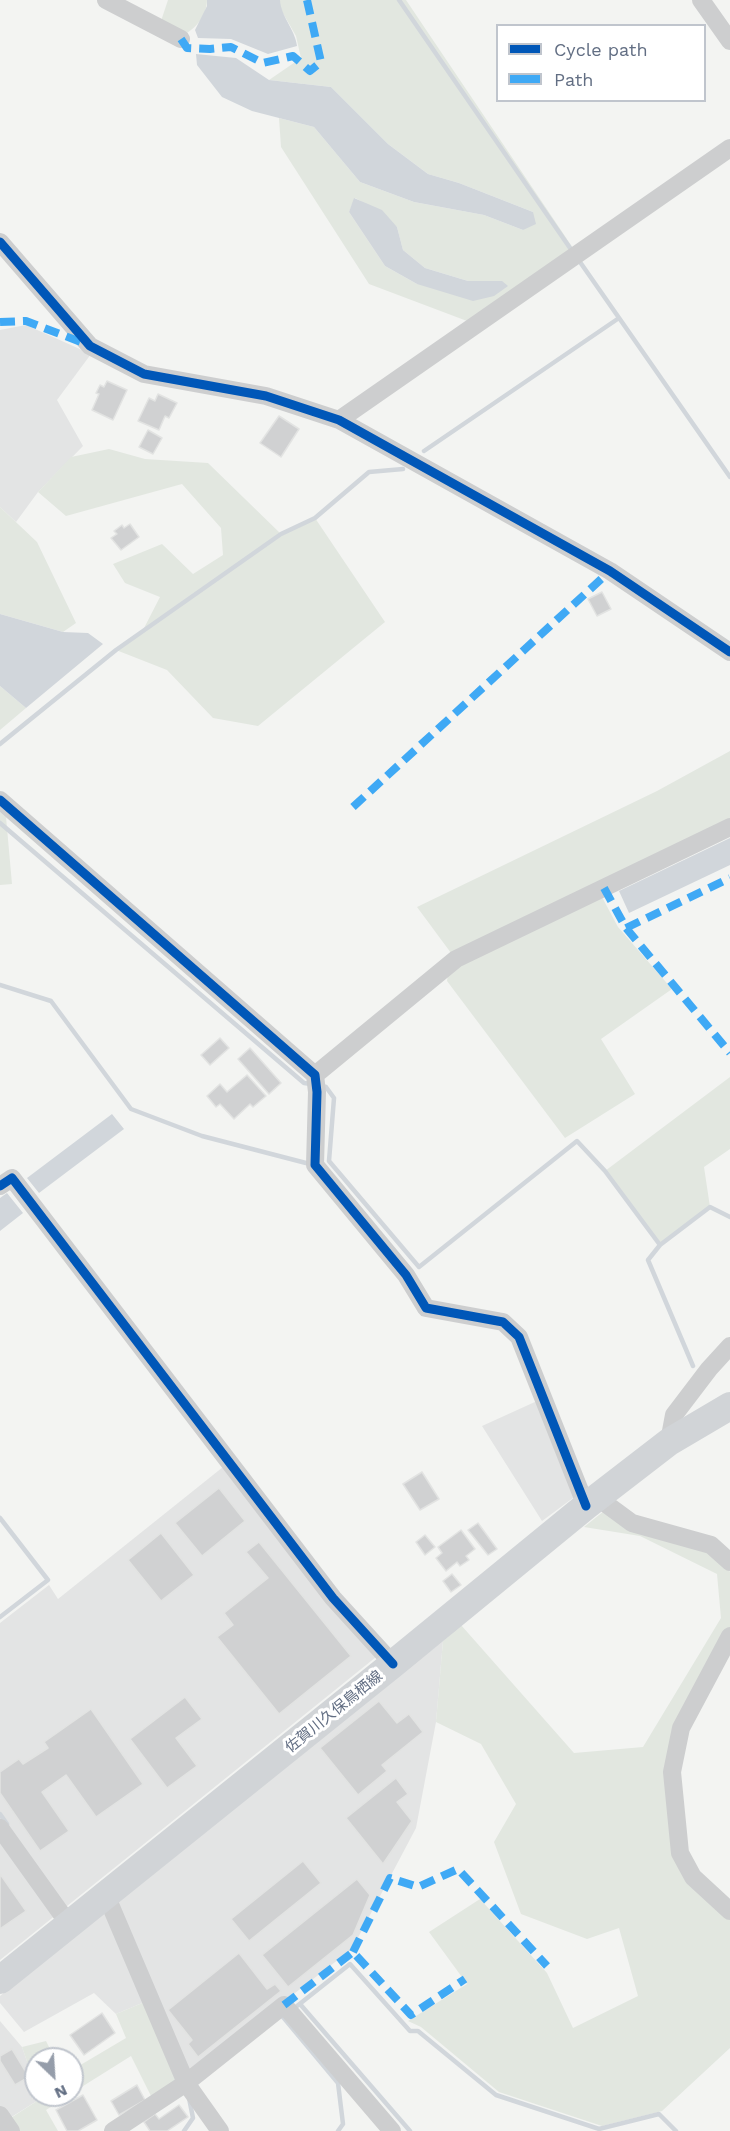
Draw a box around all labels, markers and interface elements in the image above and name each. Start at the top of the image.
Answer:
legend [496,24,706,102]
text: Cycle path [554,39,648,60]
text: Path [554,69,594,90]
street label: 佐賀川久保鳥栖線 [282,1667,386,1757]
north arrow [24,2047,84,2107]
text: N [52,2081,70,2103]

